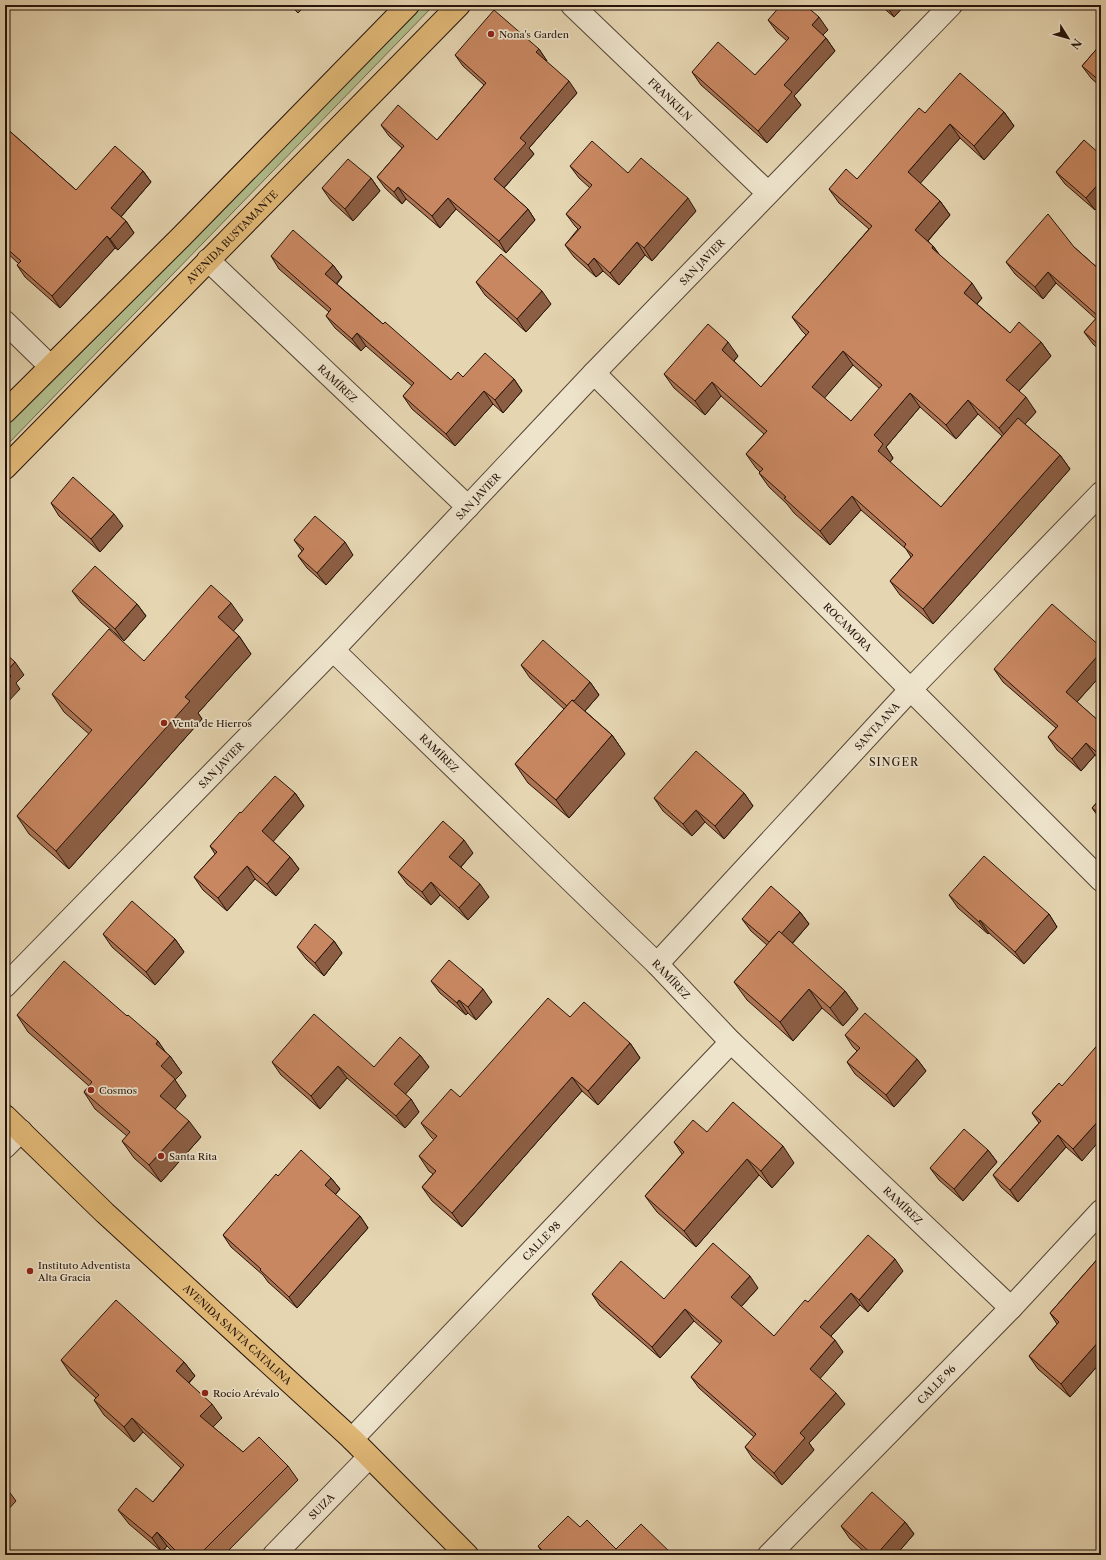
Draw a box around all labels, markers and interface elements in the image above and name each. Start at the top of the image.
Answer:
north arrow [1048,18,1088,58]
place label: Nona's Garden [499,28,570,41]
marker: Nona's Garden [486,29,496,39]
text: N [1067,36,1084,52]
street label: FRANKILN [645,75,694,124]
street label: AVENIDA BUSTAMANTE [183,188,281,287]
street label: SAN JAVIER [677,236,728,288]
street label: RAMÍREZ [315,362,360,406]
street label: SAN JAVIER [453,470,504,523]
street label: ROCAMORA [820,600,875,655]
street label: SANTA ANA [852,699,903,753]
place label: Venta de Hierros [171,717,252,730]
marker: Venta de Hierros [159,718,169,728]
street label: RAMÍREZ [417,731,461,775]
street label: SAN JAVIER [196,739,247,791]
district label: SINGER [869,755,919,769]
street label: RAMÍREZ [649,957,693,1002]
place label: Cosmos [99,1084,137,1097]
marker: Cosmos [86,1085,96,1095]
place label: Santa Rita [169,1150,218,1163]
marker: Santa Rita [156,1151,166,1161]
street label: RAMÍREZ [880,1184,925,1228]
street label: CALLE 98 [520,1219,563,1264]
place label: Instituto Adventista Alta Gracia [37,1259,131,1284]
marker: Instituto Adventista Alta Gracia [25,1266,35,1276]
street label: AVENIDA SANTA CATALINA [179,1281,295,1388]
street label: CALLE 96 [915,1362,959,1407]
place label: Rocío Arévalo [213,1387,279,1400]
marker: Rocío Arévalo [200,1388,210,1398]
street label: SUIZA [306,1490,338,1522]

